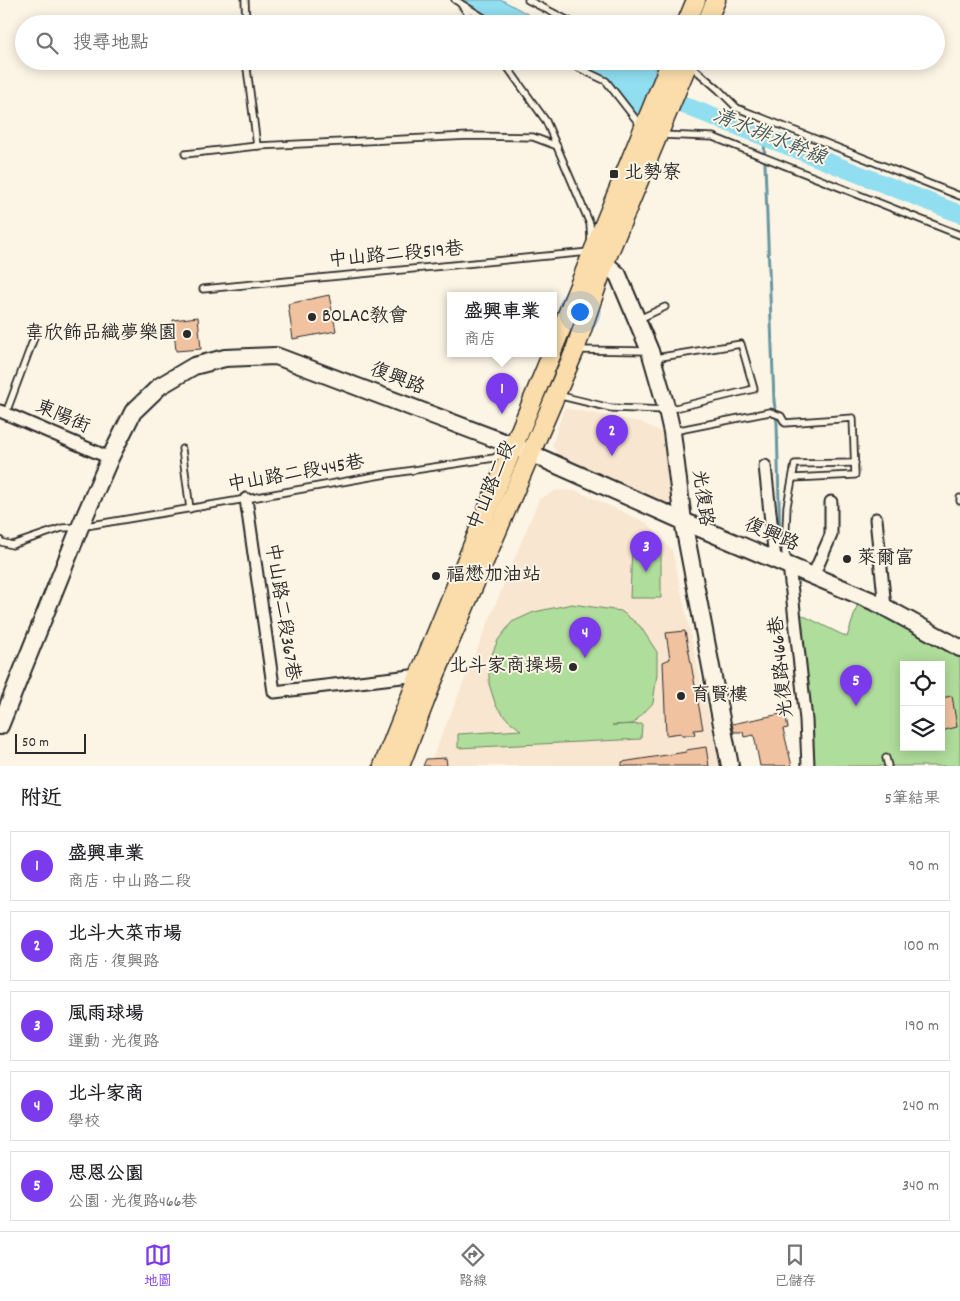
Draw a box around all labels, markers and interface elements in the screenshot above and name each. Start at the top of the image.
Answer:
search box [15,15,945,70]
icon: search [33,29,61,57]
text: 搜尋地點 [73,31,149,58]
water label: 清水排水幹線 [708,103,831,174]
place label: 北勢寮 [624,161,681,188]
marker: 北勢寮 [608,168,620,180]
street label: 中山路二段519巷 [327,237,465,275]
popup [447,292,557,357]
your location [567,299,593,325]
text: 盛興車業 [464,300,540,327]
place label: BOLAC教會 [322,304,407,331]
marker: BOLAC教會 [306,311,318,323]
place label: 韋欣飾品織夢樂園 [25,321,177,348]
marker: 韋欣飾品織夢樂園 [181,328,193,340]
text: 商店 [464,329,496,352]
street label: 復興路 [366,357,428,403]
pin: 1 [486,373,518,414]
street label: 東陽街 [30,394,94,442]
pin: 2 [596,415,628,456]
street label: 中山路二段 [462,437,524,535]
street label: 中山路二段445巷 [225,450,367,500]
street label: 光復路 [684,468,718,528]
street label: 復興路 [739,512,803,560]
pin: 3 [630,531,662,572]
street label: 中山路二段367巷 [257,541,305,683]
place label: 萊爾富 [857,546,914,573]
marker: 萊爾富 [841,553,853,565]
place label: 福懋加油站 [446,563,541,590]
marker: 福懋加油站 [430,570,442,582]
street label: 光復路466巷 [764,615,802,719]
pin: 4 [569,617,601,658]
place label: 北斗家商操場 [449,654,563,681]
marker: 北斗家商操場 [567,661,579,673]
map controls [900,661,945,751]
button: locate [900,661,945,706]
pin: 5 [840,665,872,706]
place label: 育賢樓 [691,683,748,710]
marker: 育賢樓 [675,690,687,702]
button: layers [900,706,945,751]
scale bar [15,731,86,754]
text: 50 m [22,733,49,753]
text: 附近 [20,785,62,815]
text: 5筆結果 [885,788,940,811]
text: 盛興車業 [68,842,144,869]
text: 1 [35,855,39,878]
text: 90 m [908,855,939,878]
text: 商店 · 中山路二段 [68,871,191,894]
text: 北斗大菜市場 [68,922,182,949]
text: 2 [34,935,41,958]
text: 100 m [903,935,939,958]
text: 商店 · 復興路 [68,951,159,974]
text: 風雨球場 [68,1002,144,1029]
text: 3 [33,1015,41,1038]
text: 190 m [905,1015,939,1038]
text: 運動 · 光復路 [68,1031,159,1054]
text: 北斗家商 [68,1082,144,1109]
text: 4 [34,1095,40,1118]
text: 240 m [902,1095,939,1118]
text: 學校 [68,1111,100,1134]
text: 思恩公園 [68,1162,144,1189]
text: 5 [33,1175,41,1198]
text: 340 m [902,1175,939,1198]
text: 公園 · 光復路466巷 [68,1191,197,1214]
tab: 地圖 [144,1241,172,1292]
tab: 路線 [459,1241,487,1292]
tab: 已儲存 [774,1241,816,1292]

